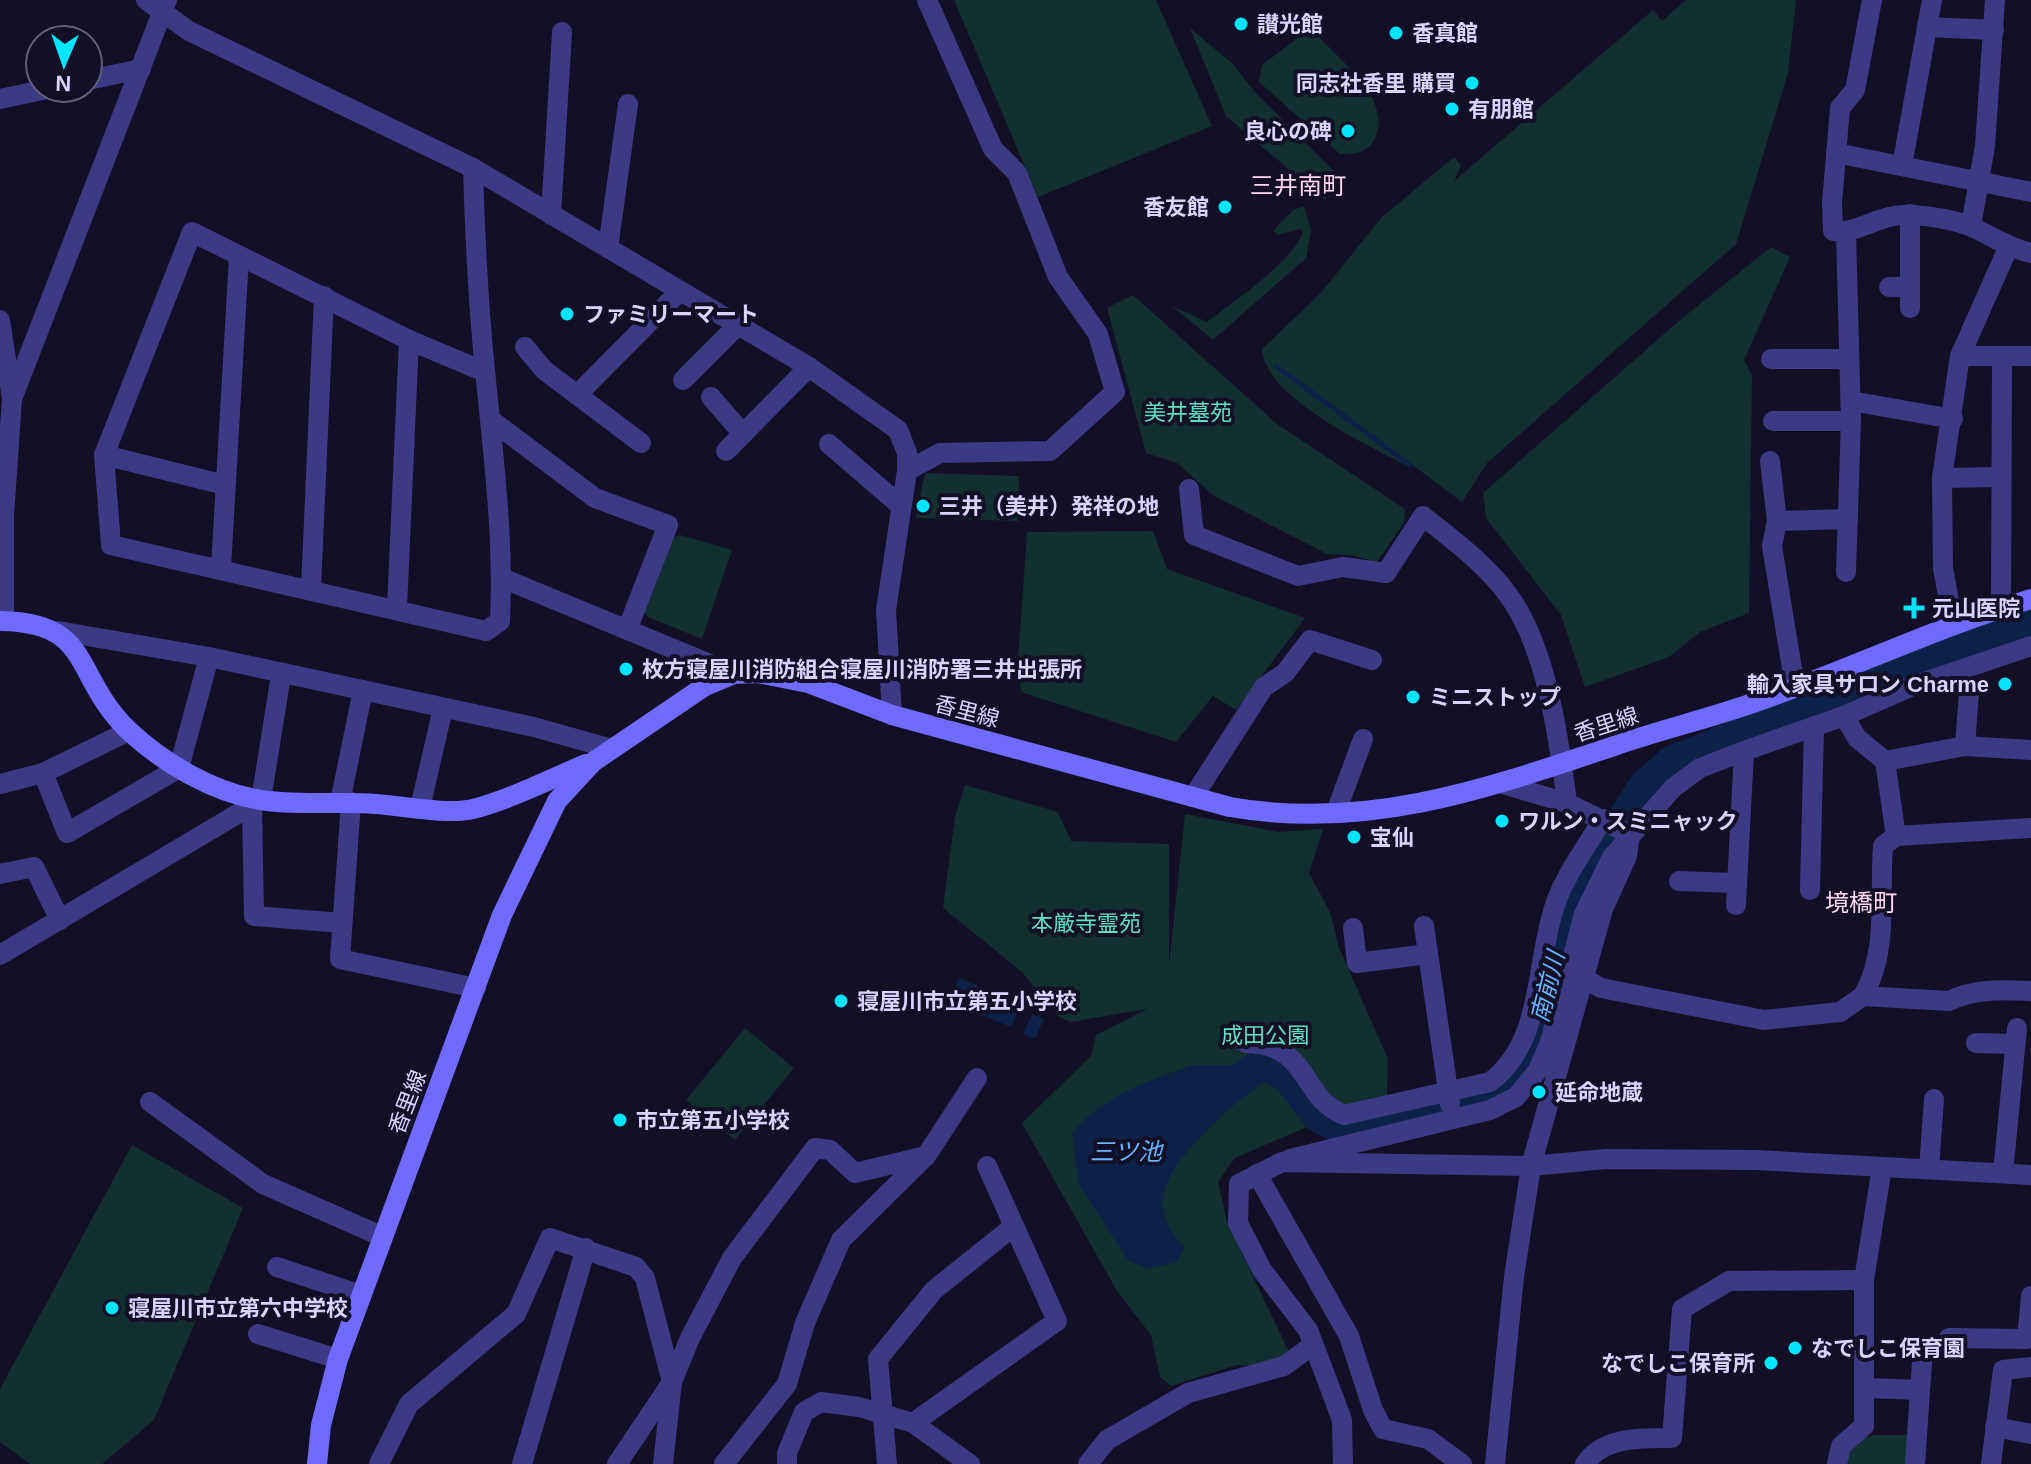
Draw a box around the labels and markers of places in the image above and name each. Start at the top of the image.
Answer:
place label: 讃光館 [1257,12,1323,37]
marker: 讃光館 [1232,15,1250,33]
place label: 香真館 [1412,21,1478,46]
marker: 香真館 [1387,24,1405,42]
place label: 同志社香里 購買 [1296,71,1456,96]
marker: 同志社香里 購買 [1463,74,1481,92]
place label: 有朋館 [1468,97,1534,122]
marker: 有朋館 [1443,100,1461,118]
place label: 良心の碑 [1244,119,1332,144]
marker: 良心の碑 [1339,122,1357,140]
place label: 香友館 [1143,195,1209,220]
marker: 香友館 [1216,198,1234,216]
place label: ファミリーマート [583,302,759,327]
marker: ファミリーマート [558,305,576,323]
place label: 三井（美井）発祥の地 [939,494,1159,519]
marker: 三井（美井）発祥の地 [914,497,932,515]
place label: 元山医院 [1932,596,2020,621]
marker: 元山医院 [1903,597,1925,619]
place label: 枚方寝屋川消防組合寝屋川消防署三井出張所 [642,657,1082,682]
marker: 枚方寝屋川消防組合寝屋川消防署三井出張所 [617,660,635,678]
place label: 輸入家具サロン Charme [1747,672,1989,697]
marker: 輸入家具サロン Charme [1996,675,2014,693]
place label: ミニストップ [1429,685,1561,710]
marker: ミニストップ [1404,688,1422,706]
place label: ワルン・スミニャック [1518,809,1738,834]
marker: ワルン・スミニャック [1493,812,1511,830]
place label: 宝仙 [1370,825,1414,850]
marker: 宝仙 [1345,828,1363,846]
place label: 寝屋川市立第五小学校 [857,989,1077,1014]
marker: 寝屋川市立第五小学校 [832,992,850,1010]
place label: 延命地蔵 [1555,1080,1643,1105]
marker: 延命地蔵 [1530,1083,1548,1101]
place label: 市立第五小学校 [636,1108,790,1133]
marker: 市立第五小学校 [611,1111,629,1129]
place label: 寝屋川市立第六中学校 [128,1296,348,1321]
marker: 寝屋川市立第六中学校 [103,1299,121,1317]
place label: なでしこ保育園 [1811,1336,1965,1361]
marker: なでしこ保育園 [1786,1339,1804,1357]
place label: なでしこ保育所 [1601,1351,1755,1376]
marker: なでしこ保育所 [1762,1354,1780,1372]

